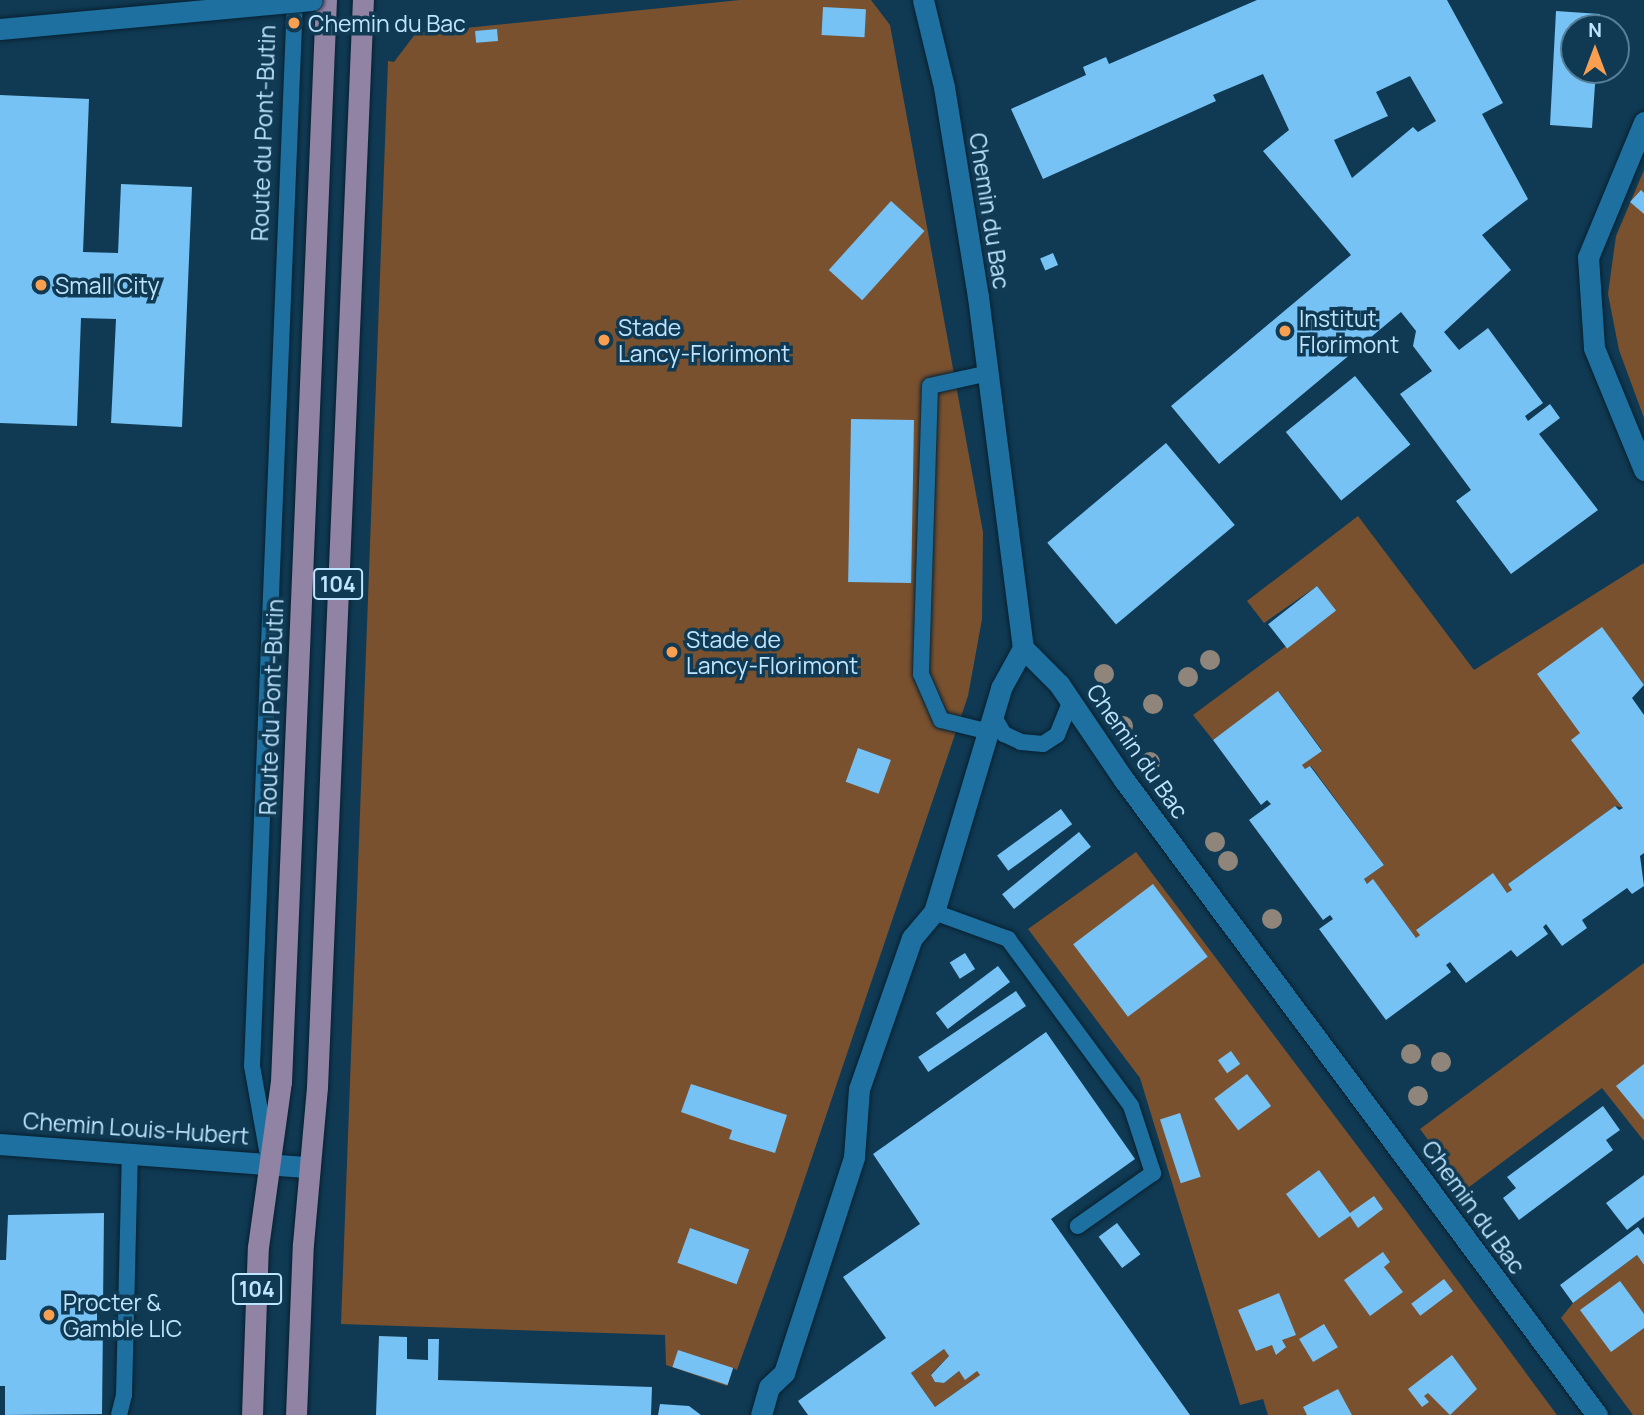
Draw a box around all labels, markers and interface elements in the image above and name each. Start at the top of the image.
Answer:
place label: Chemin du Bac [308,9,466,37]
north arrow [1560,14,1630,84]
marker: Chemin du Bac [286,15,302,31]
text: N [1588,17,1602,43]
street label: Route du Pont-Butin [245,24,281,242]
street label: Chemin du Bac [964,131,1016,291]
place label: Small City [55,271,160,299]
marker: Small City [33,277,49,293]
place label: Institut Florimont [1299,304,1399,358]
place label: Stade Lancy-Florimont [618,313,790,367]
marker: Institut Florimont [1277,323,1293,339]
marker: Stade Lancy-Florimont [596,332,612,348]
road number: 104 [312,566,364,602]
street label: Route du Pont-Butin [253,598,289,816]
place label: Stade de Lancy-Florimont [686,625,858,679]
marker: Stade de Lancy-Florimont [664,644,680,660]
street label: Chemin du Bac [1081,678,1195,824]
street label: Chemin Louis-Hubert [22,1106,250,1150]
street label: Chemin du Bac [1416,1135,1532,1279]
road number: 104 [231,1272,283,1306]
place label: Procter & Gamble LIC [63,1288,182,1342]
marker: Procter & Gamble LIC [41,1307,57,1323]

